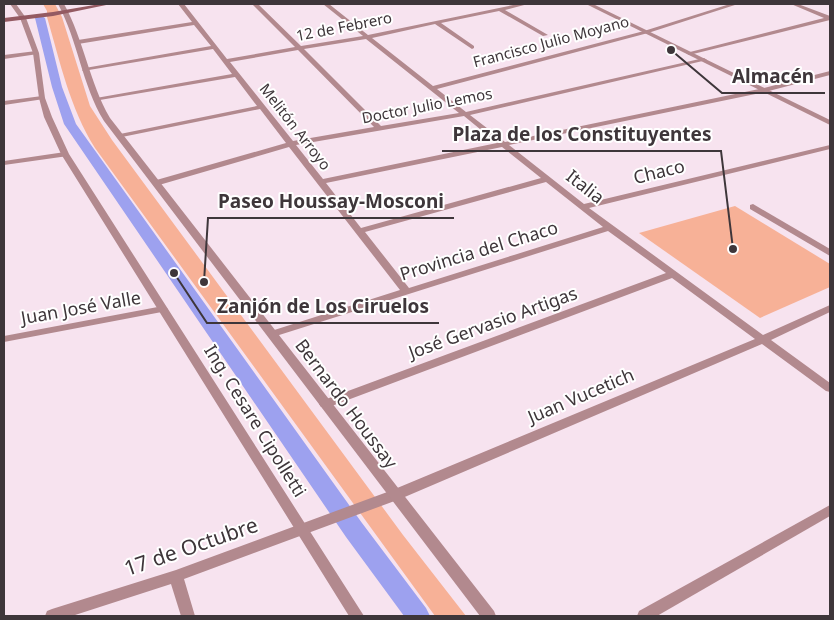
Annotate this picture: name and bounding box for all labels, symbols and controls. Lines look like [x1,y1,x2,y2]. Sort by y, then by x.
street label: 12 de Febrero [294,7,394,45]
street label: Francisco Julio Moyano [471,11,631,71]
callout: Almacén [722,59,825,93]
text: Almacén [732,63,814,89]
street label: Melitón Arroyo [256,79,336,174]
street label: Doctor Julio Lemos [360,83,494,127]
callout: Plaza de los Constituyentes [442,117,721,151]
text: Plaza de los Constituyentes [453,121,712,147]
street label: Chaco [631,153,687,189]
street label: Italia [562,164,610,209]
callout: Paseo Houssay-Mosconi [208,184,454,218]
text: Paseo Houssay-Mosconi [218,188,444,214]
street label: Provincia del Chaco [397,215,561,286]
street label: José Gervasio Artigas [403,280,580,364]
street label: Juan José Valle [17,285,143,330]
callout: Zanjón de Los Ciruelos [207,289,439,323]
text: Zanjón de Los Ciruelos [217,293,429,319]
street label: Bernardo Houssay [290,334,404,474]
street label: Ing. Cesare Cipolletti [199,340,312,501]
street label: Juan Vucetich [522,362,637,429]
street label: 17 de Octubre [120,510,261,582]

